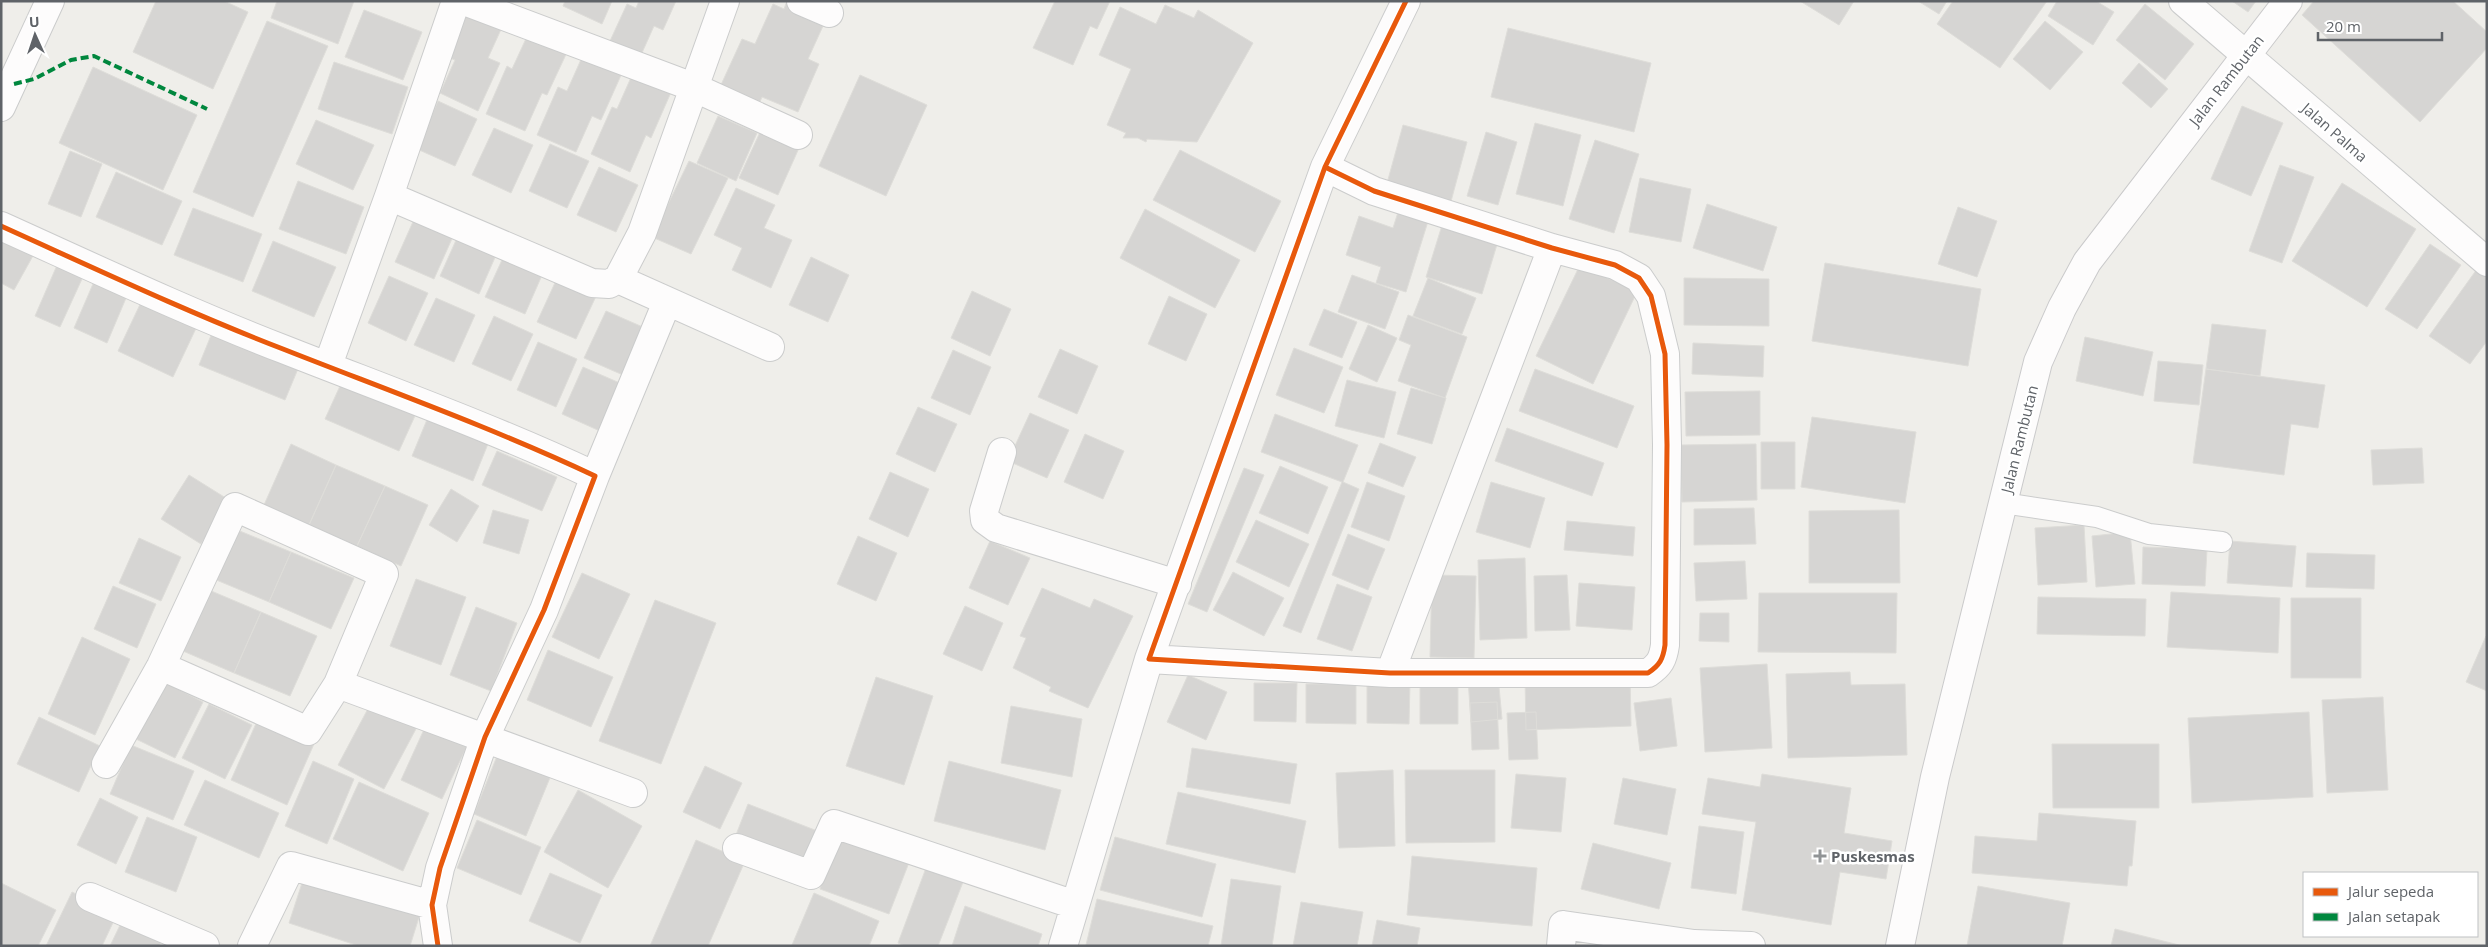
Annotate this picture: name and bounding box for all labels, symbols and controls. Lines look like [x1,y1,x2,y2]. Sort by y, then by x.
north arrow [10,10,60,60]
scale bar [2318,10,2442,42]
text: U [29,12,40,31]
text: 20 m [2326,16,2361,36]
street label: Jalan Rambutan [2183,30,2268,131]
street label: Jalan Palma [2296,97,2372,166]
street label: Jalan Rambutan [1995,383,2042,497]
place label: Puskesmas [1831,846,1915,866]
marker: Puskesmas [1813,849,1827,863]
legend [2303,872,2478,937]
text: Jalur sepeda [2346,881,2434,901]
text: Jalan setapak [2346,906,2440,926]

